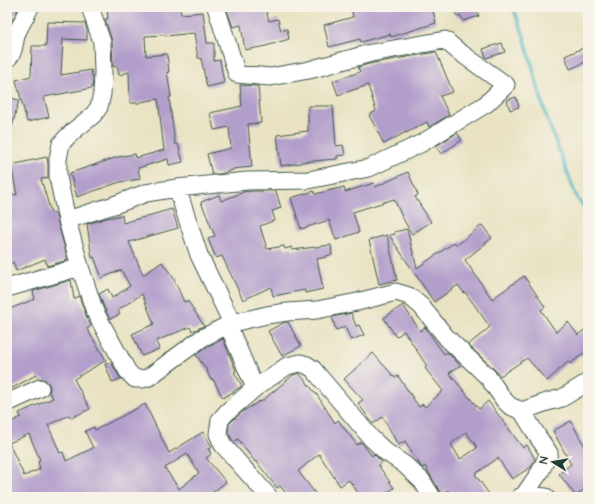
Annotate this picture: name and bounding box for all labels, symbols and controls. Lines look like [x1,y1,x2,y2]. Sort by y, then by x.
north arrow [533,442,573,482]
text: N [536,455,552,465]

